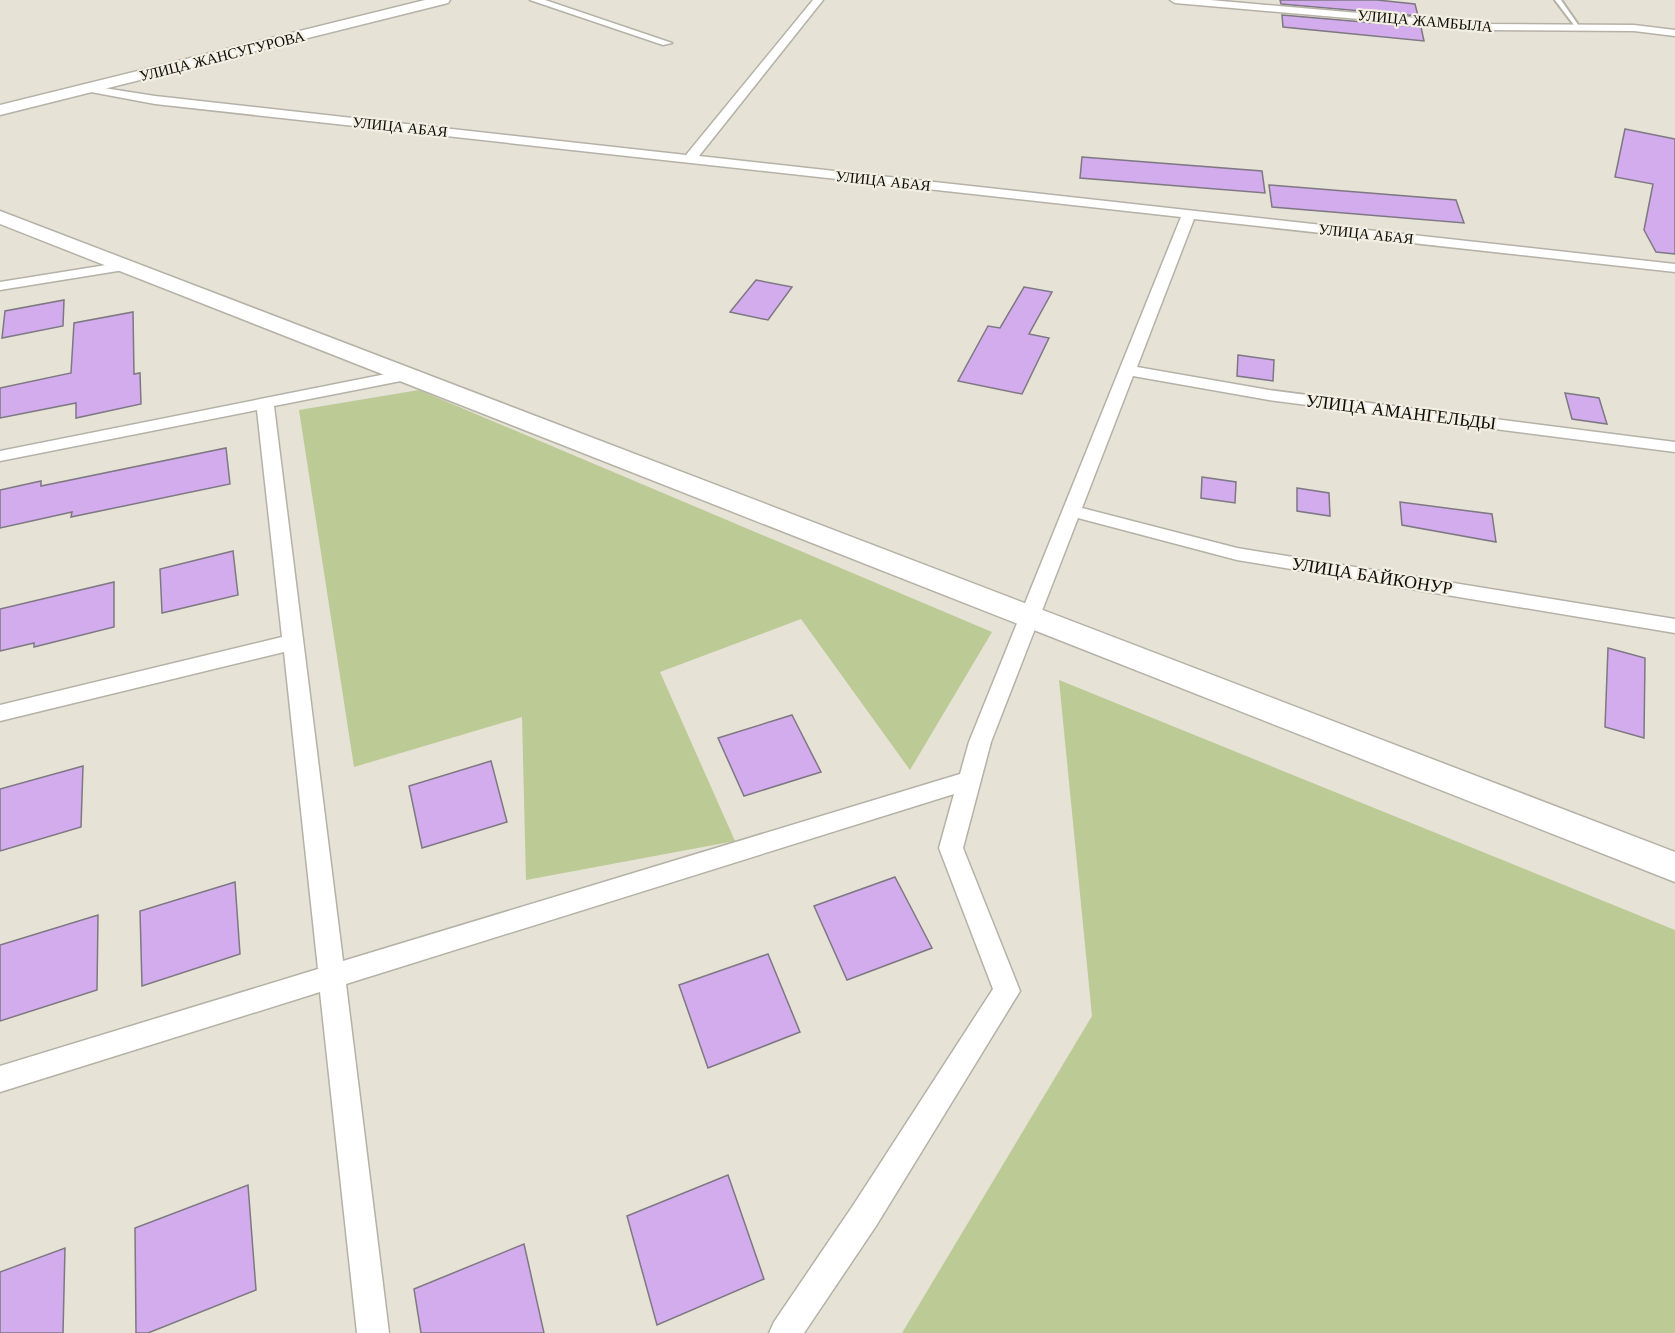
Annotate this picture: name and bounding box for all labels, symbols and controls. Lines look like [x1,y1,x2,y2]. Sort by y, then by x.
street label: УЛИЦА ЖАМБЫЛА [1357,7,1493,35]
street label: УЛИЦА ЖАНСУГУРОВА [138,28,306,84]
street label: УЛИЦА АБАЯ [352,114,448,140]
street label: УЛИЦА АБАЯ [835,168,931,194]
street label: УЛИЦА АБАЯ [1318,221,1414,247]
street label: УЛИЦА АМАНГЕЛЬДЫ [1305,390,1498,434]
street label: УЛИЦА БАЙКОНУР [1290,553,1454,599]

